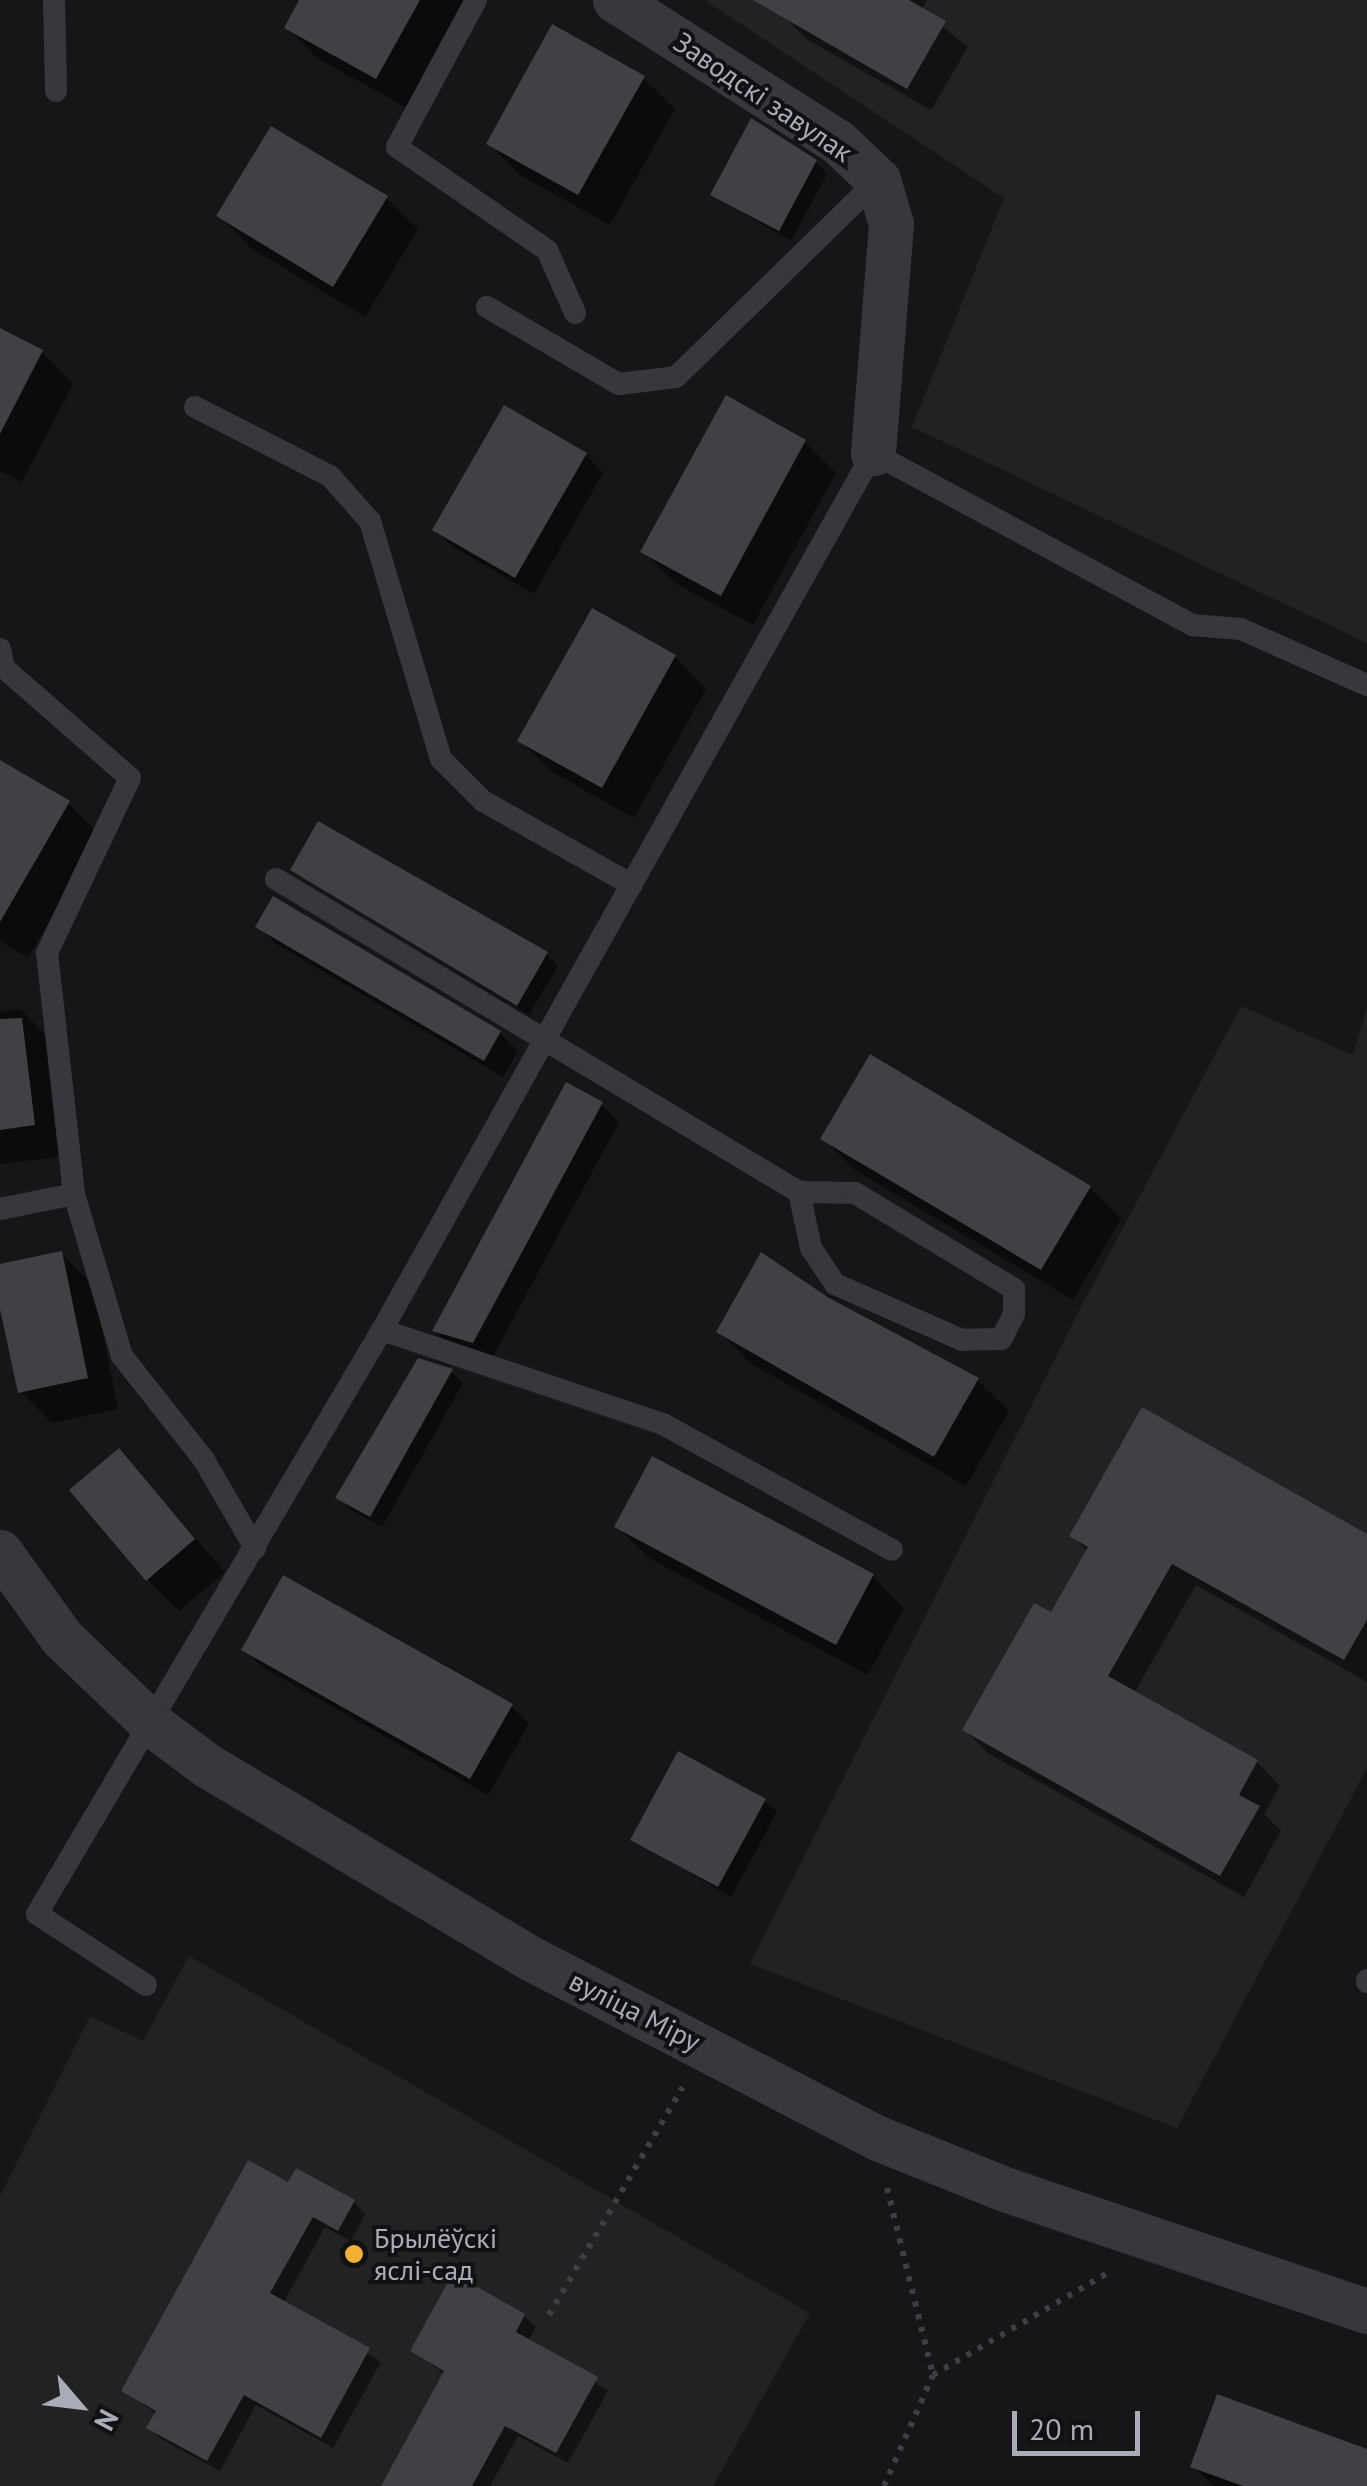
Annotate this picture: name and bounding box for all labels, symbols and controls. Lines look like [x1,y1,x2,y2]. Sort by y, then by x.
street label: Заводскі завулак [667,25,859,169]
street label: вуліца Міру [564,1964,706,2058]
place label: Брылёўскі яслі-сад [374,2221,497,2287]
marker: Брылёўскі яслі-сад [343,2243,365,2265]
north arrow [30,2356,130,2456]
scale bar [1017,2391,1144,2453]
text: N [86,2404,128,2437]
text: 20 m [1029,2409,1094,2448]

